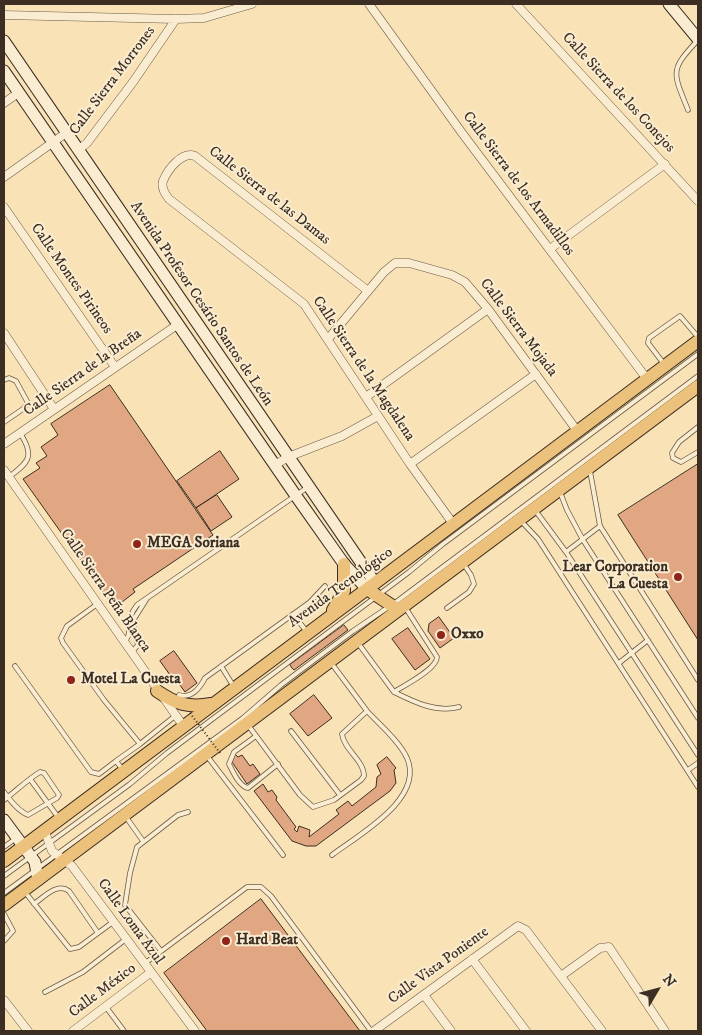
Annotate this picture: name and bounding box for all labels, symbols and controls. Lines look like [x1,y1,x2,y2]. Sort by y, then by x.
street label: Calle Sierra Morrones [66,23,160,139]
street label: Calle Sierra de los Conejos [558,29,678,157]
street label: Calle Sierra de los Armadillos [458,108,578,260]
street label: Calle Sierra de las Damas [204,143,334,249]
street label: Avenida Profesor Cesário Santos de León [126,198,276,410]
street label: Calle Montes Pirineos [26,220,116,338]
street label: Calle Sierra Mojada [475,275,561,381]
street label: Calle Sierra de la Magdalena [308,293,418,445]
street label: Calle Sierra de la Breña [21,326,145,420]
street label: Calle Sierra Peña Blanca [56,526,154,656]
place label: MEGA Soriana [147,535,240,553]
marker: MEGA Soriana [131,538,143,550]
street label: Avenida Tecnológico [285,544,397,632]
place label: Lear Corporation La Cuesta [562,559,668,594]
marker: Lear Corporation La Cuesta [672,571,684,583]
place label: Oxxo [451,626,484,644]
marker: Oxxo [435,629,447,641]
place label: Motel La Cuesta [81,671,181,689]
marker: Motel La Cuesta [65,674,77,686]
street label: Calle Loma Azul [93,876,167,968]
street label: Calle Vista Poniente [385,924,493,1008]
place label: Hard Beat [236,932,298,950]
marker: Hard Beat [220,935,232,947]
street label: Calle México [66,960,140,1022]
north arrow [632,965,682,1015]
text: N [658,971,680,991]

